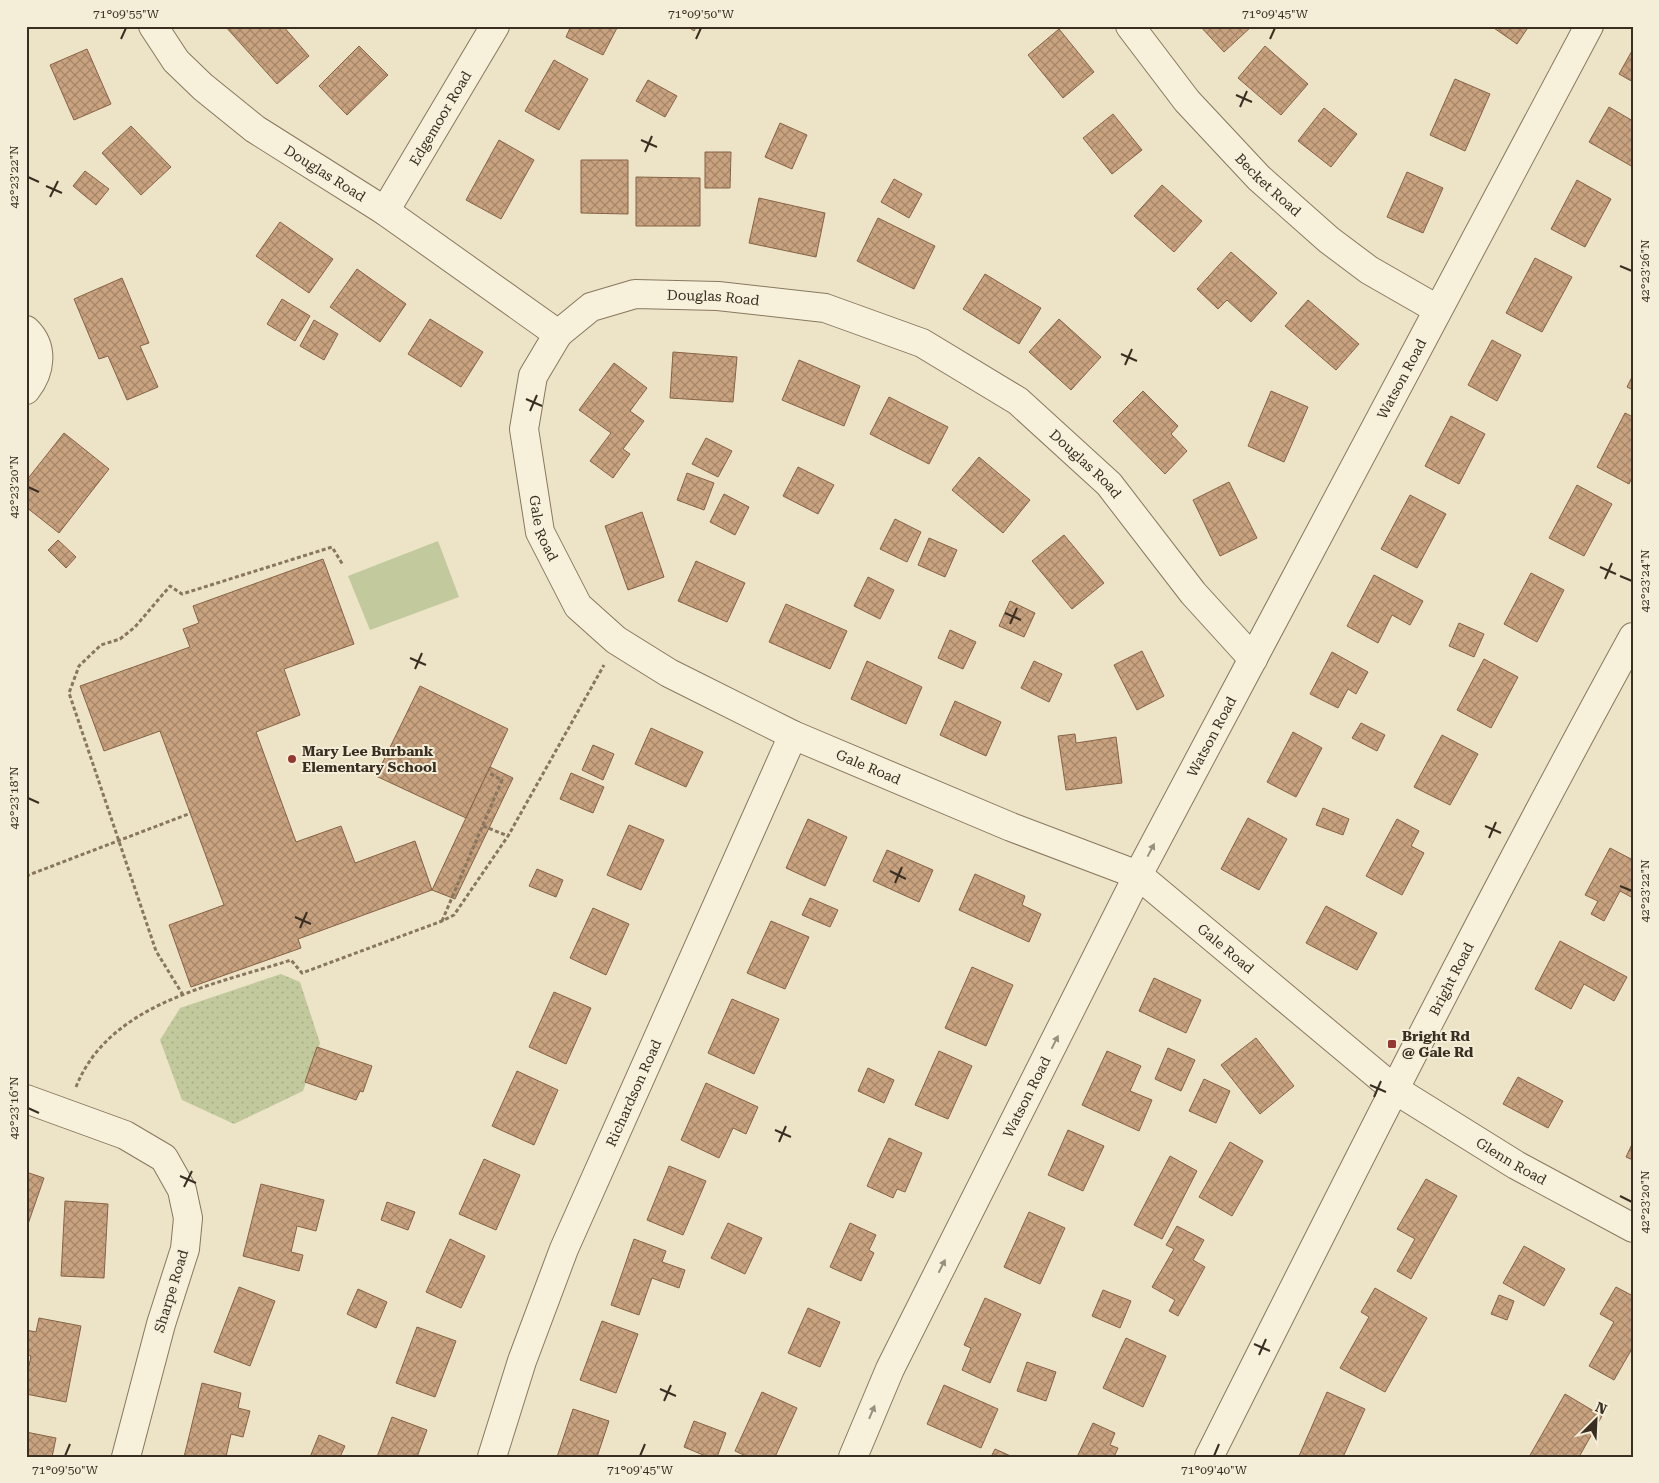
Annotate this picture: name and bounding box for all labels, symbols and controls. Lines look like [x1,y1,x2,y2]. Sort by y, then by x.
text: 71°09'55"W [93,7,160,21]
text: 71°09'50"W [668,7,735,21]
text: 71°09'45"W [1242,7,1309,21]
street label: Edgemoor Road [406,68,474,168]
street label: Douglas Road [282,142,369,205]
text: 42°23'22"N [7,145,21,209]
street label: Becket Road [1232,150,1304,220]
text: 42°23'26"N [1638,239,1652,303]
street label: Douglas Road [667,287,760,309]
street label: Watson Road [1374,336,1429,422]
street label: Douglas Road [1047,426,1125,501]
text: 42°23'20"N [7,455,21,519]
street label: Gale Road [526,494,562,564]
text: 42°23'24"N [1638,549,1652,613]
street label: Watson Road [1184,694,1239,779]
place label: Mary Lee Burbank Elementary School [302,743,437,775]
street label: Gale Road [834,746,903,788]
marker: Mary Lee Burbank Elementary School [286,753,298,765]
text: 42°23'18"N [7,766,21,830]
one-way arrow [1147,843,1155,857]
text: 42°23'22"N [1638,859,1652,923]
street label: Gale Road [1194,920,1257,977]
street label: Bright Road [1426,940,1477,1018]
place label: Bright Rd @ Gale Rd [1402,1028,1474,1060]
one-way arrow [1051,1035,1059,1049]
street label: Richardson Road [603,1037,664,1149]
marker: Bright Rd @ Gale Rd [1386,1038,1398,1050]
street label: Watson Road [1000,1054,1054,1140]
text: 42°23'16"N [7,1076,21,1140]
street label: Glenn Road [1473,1134,1549,1188]
text: 42°23'20"N [1638,1170,1652,1234]
street label: Sharpe Road [151,1248,191,1334]
one-way arrow [938,1258,946,1273]
north arrow [1572,1396,1622,1446]
text: N [1593,1399,1610,1418]
one-way arrow [868,1405,876,1419]
text: 71°09'50"W [32,1463,99,1477]
text: 71°09'45"W [607,1463,674,1477]
text: 71°09'40"W [1181,1463,1248,1477]

